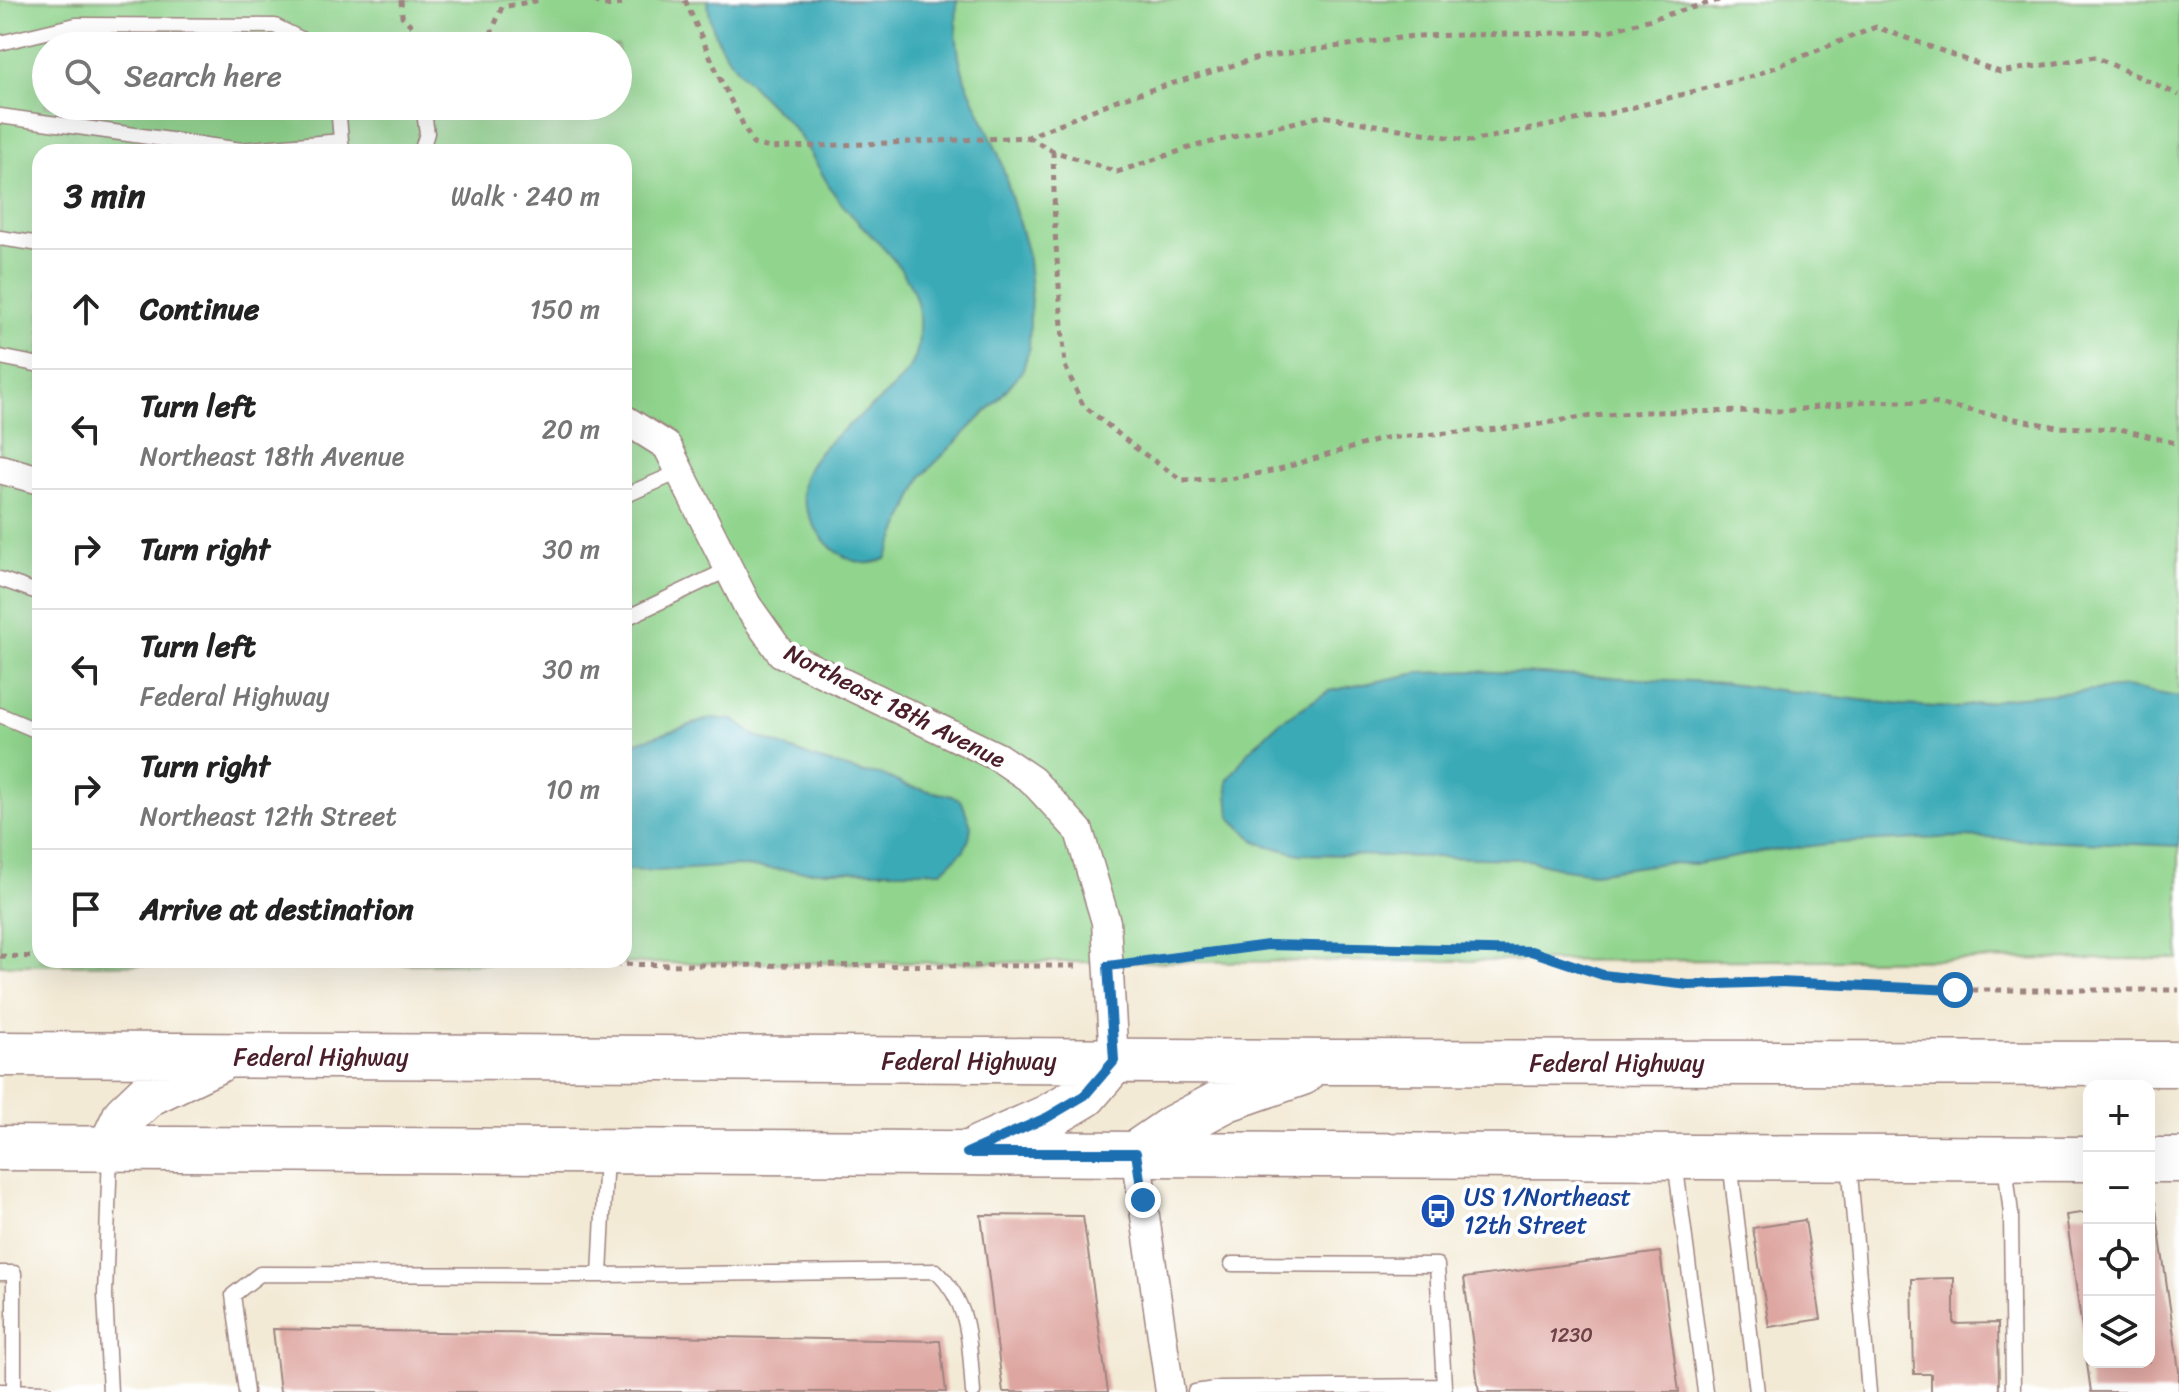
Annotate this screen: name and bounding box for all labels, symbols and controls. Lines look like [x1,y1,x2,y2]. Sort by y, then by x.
search box [32,32,632,120]
text: Search here [124,49,282,103]
icon: search [60,54,104,98]
text: 3 min [64,166,145,226]
text: Walk · 240 m [451,173,600,219]
text: Continue [140,282,259,336]
text: 150 m [530,286,600,332]
icon: ahead [64,287,108,331]
text: Turn left [140,379,256,433]
text: 20 m [542,406,600,452]
icon: left [64,407,108,451]
text: Northeast 18th Avenue [140,433,404,479]
text: Turn right [140,522,270,576]
text: 30 m [543,526,600,572]
icon: right [64,527,108,571]
text: Turn left [140,619,256,673]
street label: Northeast 18th Avenue [777,632,1014,780]
text: 30 m [543,646,600,692]
icon: left [64,647,108,691]
text: Federal Highway [140,673,329,719]
text: Turn right [140,739,270,793]
text: 10 m [546,766,600,812]
icon: right [64,767,108,811]
text: Northeast 12th Street [140,793,397,839]
text: Arrive at destination [140,882,414,936]
icon: arrive [64,887,108,931]
route start [1937,972,1973,1008]
street label: Federal Highway [234,1036,409,1078]
street label: Federal Highway [882,1040,1057,1082]
street label: Federal Highway [1530,1042,1705,1084]
map controls [2083,1080,2155,1368]
button: + [2083,1080,2155,1152]
button: − [2083,1152,2155,1224]
place label: US 1/Northeast 12th Street [1464,1176,1631,1246]
route end [1125,1182,1161,1218]
bus stop icon: US 1/Northeast 12th Street [1419,1192,1457,1230]
button: locate [2083,1224,2155,1296]
button: layers [2083,1296,2155,1368]
house number: 1230 [1549,1318,1593,1353]

